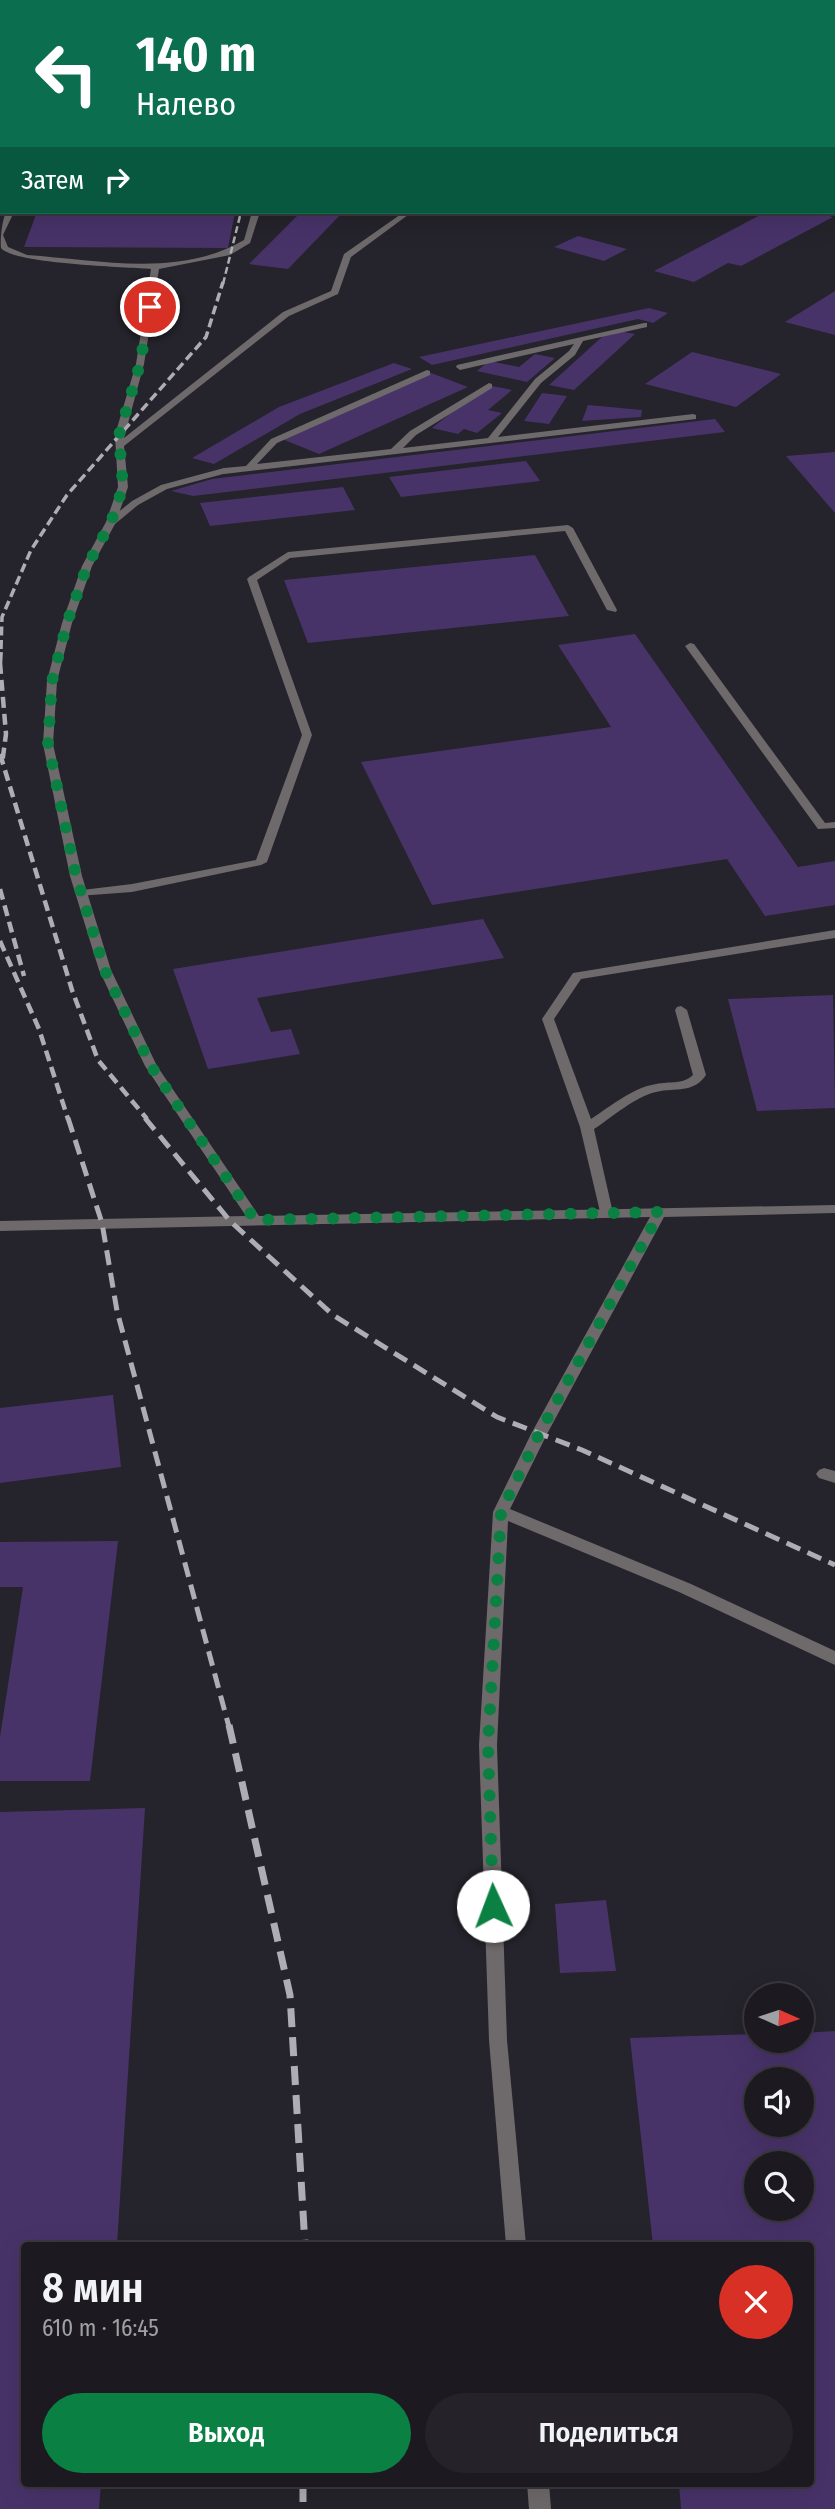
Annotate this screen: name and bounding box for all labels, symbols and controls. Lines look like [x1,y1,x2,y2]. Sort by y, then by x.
text: 140 m [136,25,256,84]
icon: left [21,28,112,119]
text: Налево [136,85,236,123]
icon: right [98,161,136,199]
text: Затем [21,165,84,196]
pin [120,277,180,337]
icon: arrive [131,288,169,326]
position arrow [456,1869,530,1943]
north arrow [744,1983,814,2053]
map controls [744,1983,814,2221]
button: sound [744,2067,814,2137]
button: search [744,2151,814,2221]
text: 8 мин [42,2263,144,2313]
button: close [719,2265,793,2339]
text: 610 m · 16:45 [42,2314,159,2342]
button: Выход [42,2393,411,2473]
button: Поделиться [425,2393,793,2473]

